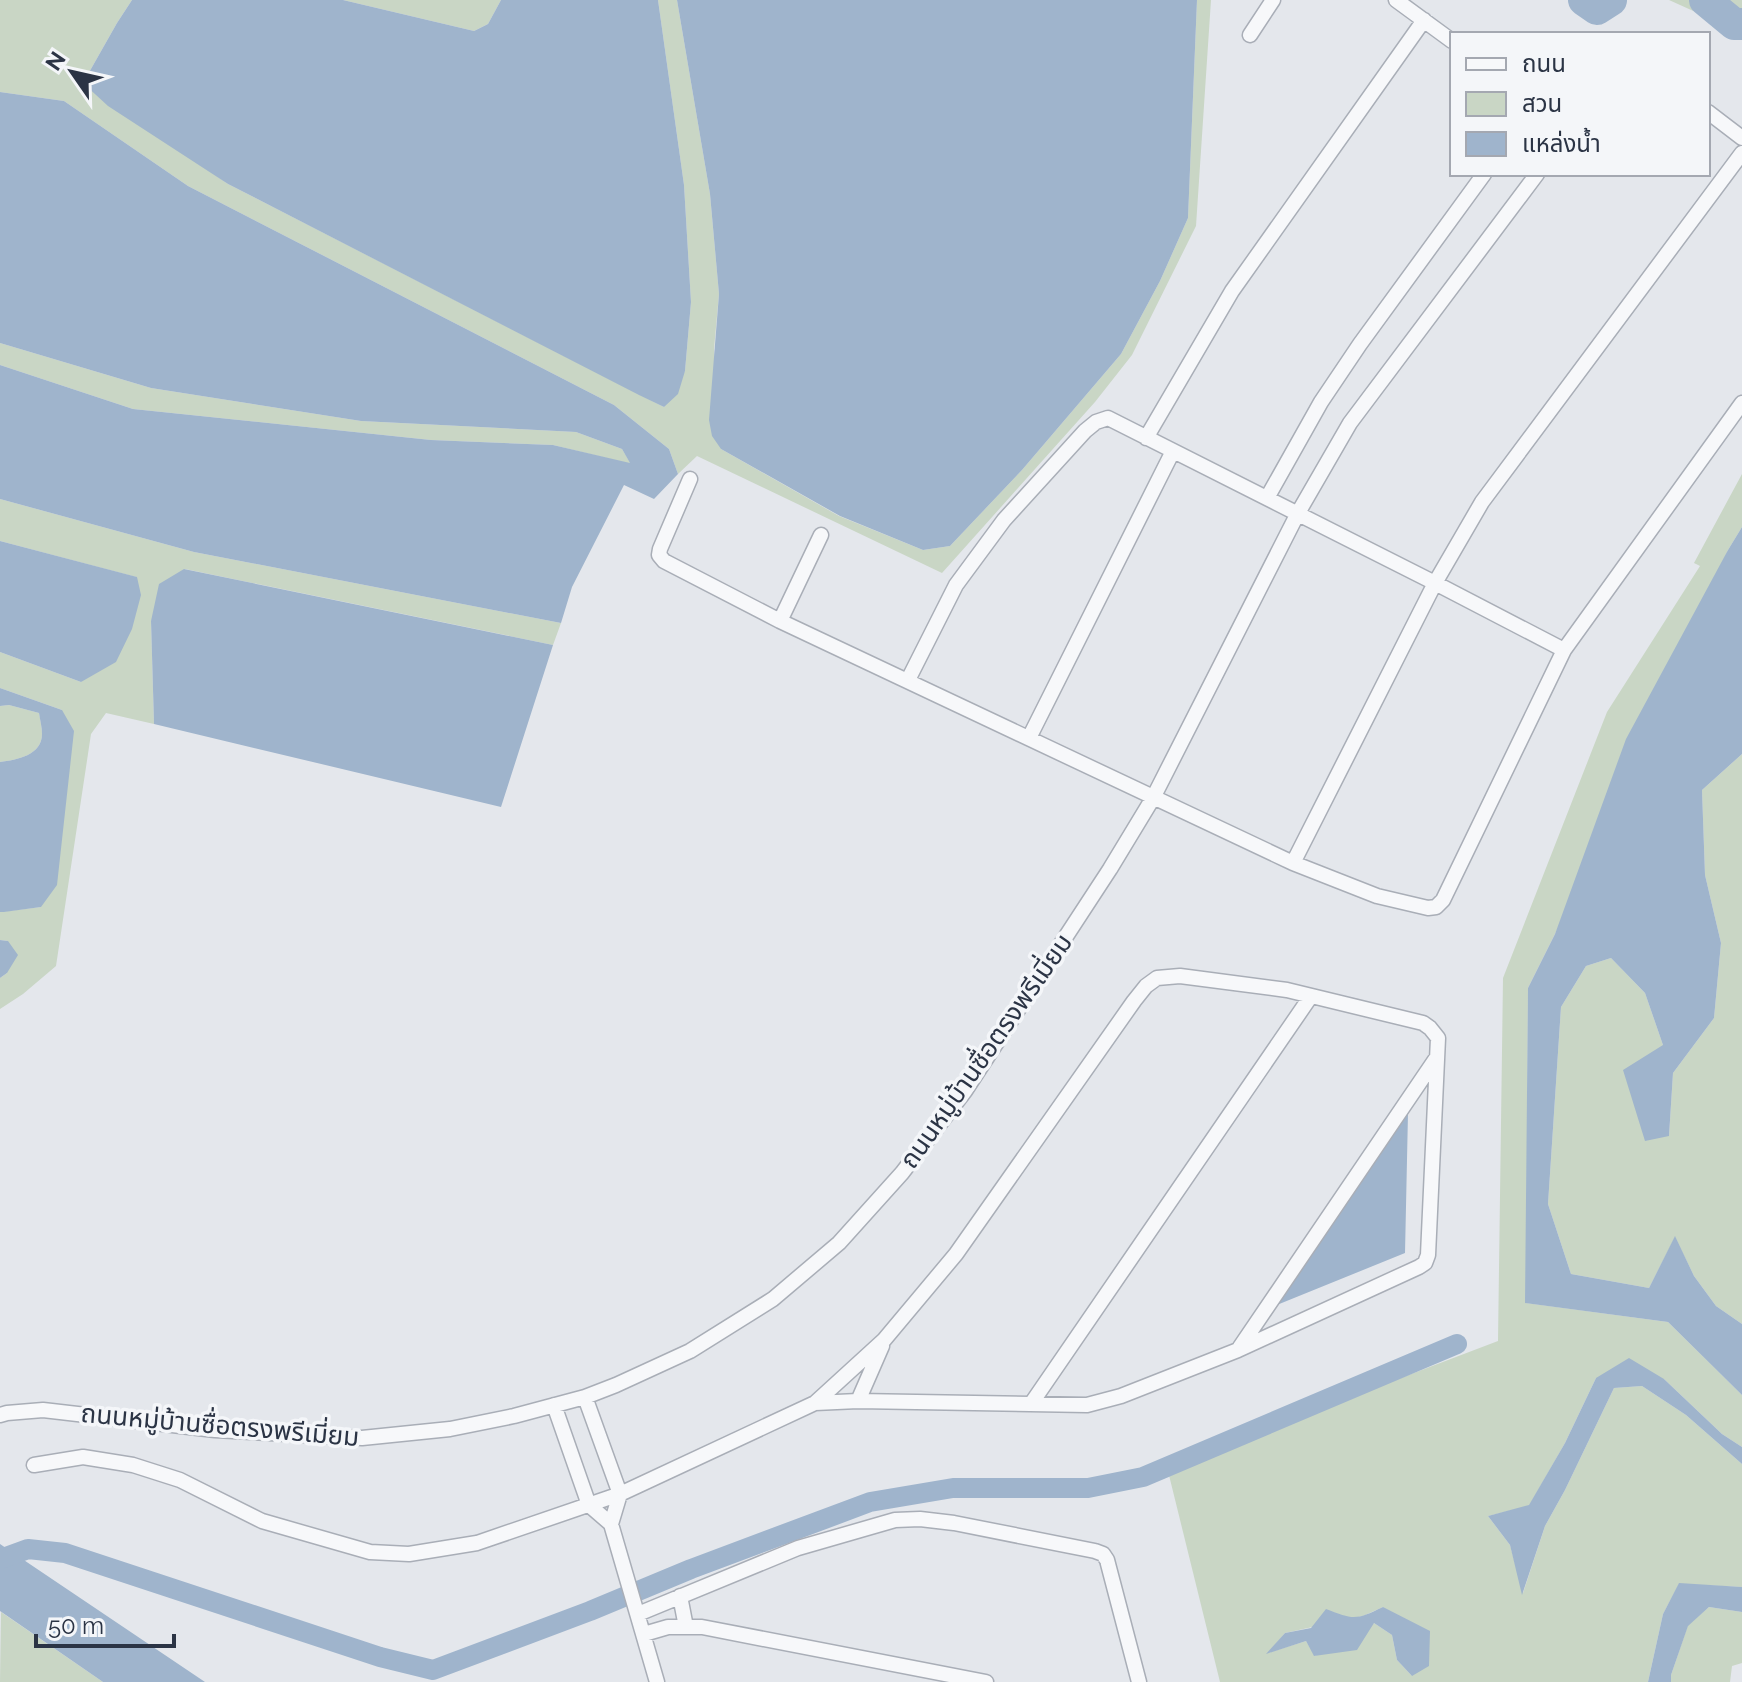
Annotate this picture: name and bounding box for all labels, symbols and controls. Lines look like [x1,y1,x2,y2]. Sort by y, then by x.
north arrow [32,32,112,112]
legend [1450,32,1710,176]
text: N [40,47,71,75]
text: ถนน [1522,49,1566,78]
text: สวน [1522,89,1562,118]
text: แหล่งน้ำ [1522,127,1601,158]
street label: ถนนหมู่บ้านซื่อตรงพรีเมี่ยม [891,926,1079,1175]
street label: ถนนหมู่บ้านซื่อตรงพรีเมี่ยม [79,1395,361,1453]
scale bar [36,1598,174,1648]
text: 50 m [48,1611,104,1640]

